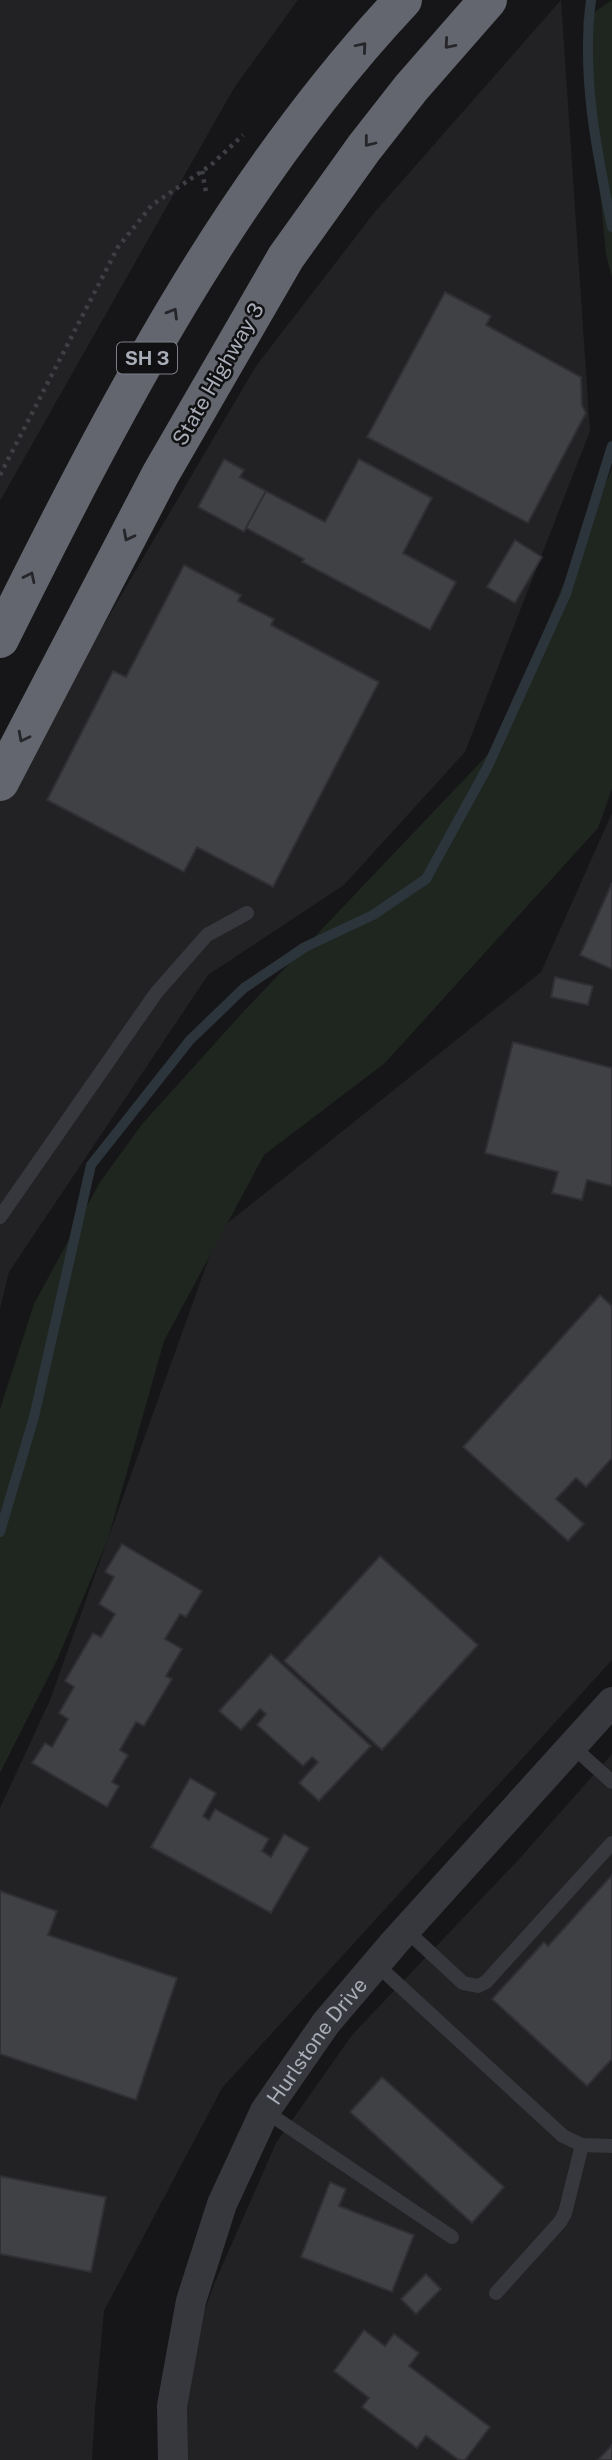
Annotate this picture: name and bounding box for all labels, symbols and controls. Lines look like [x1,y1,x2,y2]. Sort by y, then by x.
one-way arrow [445,36,458,49]
one-way arrow [354,43,366,56]
one-way arrow [364,134,377,147]
street label: State Highway 3 [167,298,269,450]
one-way arrow [165,307,178,320]
road number: SH 3 [117,342,177,374]
one-way arrow [123,529,137,541]
one-way arrow [22,572,36,585]
one-way arrow [18,730,31,743]
street label: Hurlstone Drive [261,1972,372,2109]

